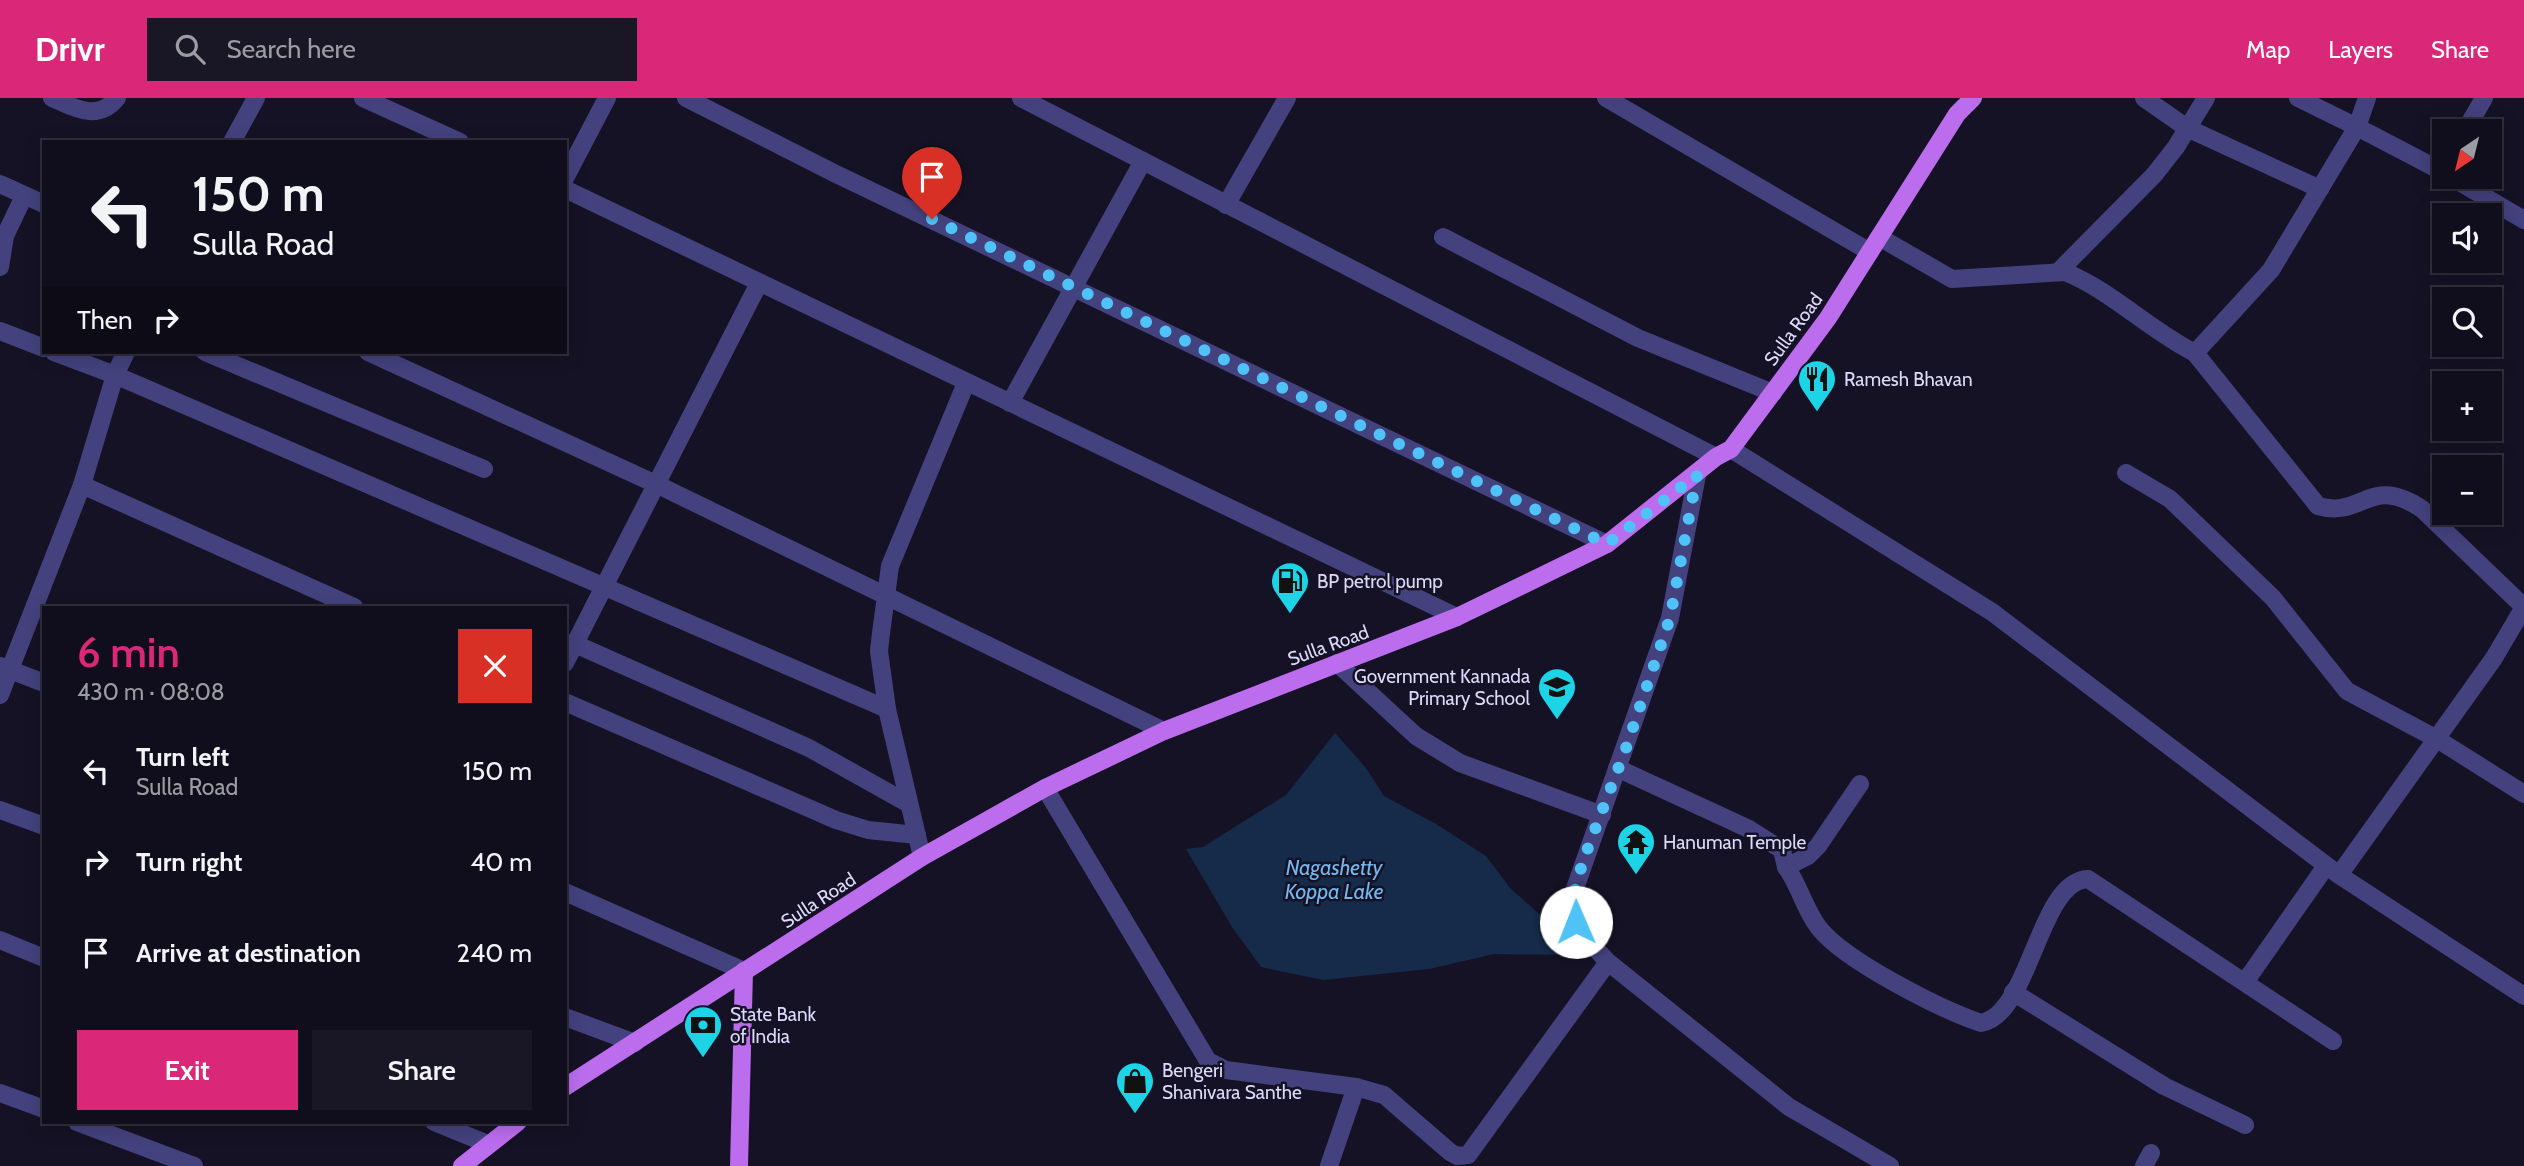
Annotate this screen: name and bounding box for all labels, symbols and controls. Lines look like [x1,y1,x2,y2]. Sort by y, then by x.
search box [147,18,637,81]
text: Drivr [35,29,105,69]
icon: search [171,30,209,68]
text: Search here [227,33,356,65]
text: Map [2246,35,2290,64]
text: Layers [2328,35,2393,64]
text: Share [2431,35,2489,64]
north arrow [2432,119,2502,189]
map controls [2432,119,2502,525]
pin [902,147,962,219]
icon: arrive [913,158,951,196]
text: 150 m [192,164,325,223]
icon: left [77,168,168,259]
button: sound [2432,203,2502,273]
text: Sulla Road [192,224,334,263]
button: search [2432,287,2502,357]
street label: Sulla Road [1759,288,1828,370]
icon: right [147,301,185,339]
text: Then [77,304,133,336]
restaurant icon: Ramesh Bhavan [1796,358,1838,413]
place label: Ramesh Bhavan [1844,368,1973,391]
button: + [2432,371,2502,441]
button: − [2432,455,2502,525]
fuel station icon: BP petrol pump [1269,560,1311,615]
place label: BP petrol pump [1317,570,1443,593]
street label: Sulla Road [1285,620,1372,671]
text: 6 min [77,626,180,678]
button: close [458,629,532,703]
place label: Government Kannada Primary School [1354,665,1531,710]
school or university icon: Government Kannada Primary School [1536,666,1578,721]
text: 430 m · 08:08 [77,678,225,706]
text: Turn left [136,741,229,773]
icon: left [77,752,115,790]
text: 150 m [463,755,532,787]
text: Sulla Road [136,773,238,801]
temple icon: Hanuman Temple [1615,821,1657,876]
place label: Hanuman Temple [1663,831,1807,854]
icon: right [77,843,115,881]
text: Turn right [136,846,242,878]
text: 40 m [470,846,532,878]
water label: Nagashetty Koppa Lake [1285,855,1384,904]
street label: Sulla Road [777,868,860,933]
position arrow [1539,885,1613,959]
icon: arrive [77,934,115,972]
text: Arrive at destination [136,937,361,969]
text: 240 m [457,937,532,969]
place label: State Bank of India [730,1003,817,1048]
bank icon: State Bank of India [682,1004,724,1059]
button: Exit [77,1030,298,1110]
button: Share [312,1030,532,1110]
place label: Bengeri Shanivara Santhe [1162,1059,1302,1104]
shop icon: Bengeri Shanivara Santhe [1114,1060,1156,1115]

